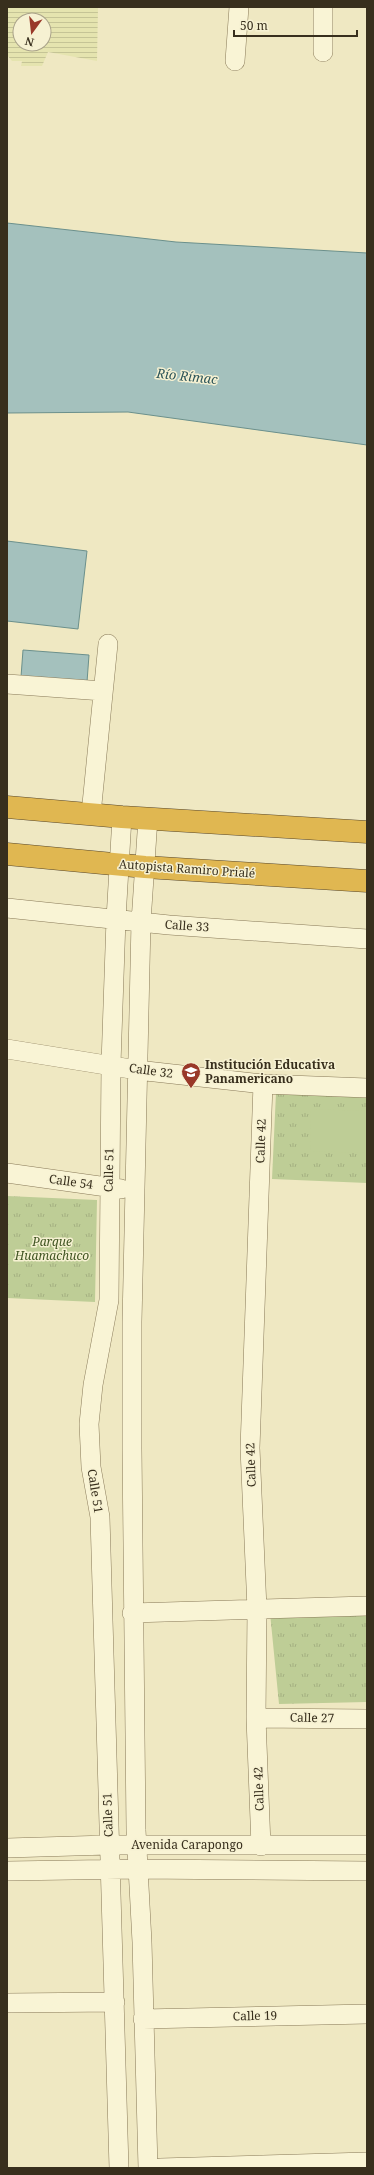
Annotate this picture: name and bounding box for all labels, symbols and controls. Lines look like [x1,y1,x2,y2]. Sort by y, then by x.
north arrow [12,12,52,52]
scale bar [234,12,357,38]
text: 50 m [240,17,268,34]
text: N [23,34,35,51]
water label: Río Rímac [154,364,219,388]
street label: Autopista Ramiro Prialé [118,855,256,882]
street label: Calle 33 [164,915,210,936]
place label: Institución Educativa Panamericano [205,1056,335,1087]
street label: Calle 32 [128,1059,174,1082]
school or university icon: Institución Educativa Panamericano [180,1061,202,1089]
street label: Calle 42 [251,1118,270,1164]
street label: Calle 51 [100,1148,117,1192]
street label: Calle 54 [48,1170,95,1193]
park label: Parque Huamachuco [14,1233,89,1264]
street label: Calle 42 [241,1442,260,1488]
street label: Calle 51 [84,1468,107,1514]
street label: Calle 27 [290,1709,335,1726]
street label: Calle 42 [249,1766,268,1812]
street label: Calle 51 [98,1792,117,1838]
street label: Avenida Carapongo [131,1836,243,1853]
street label: Calle 19 [233,2007,277,2024]

